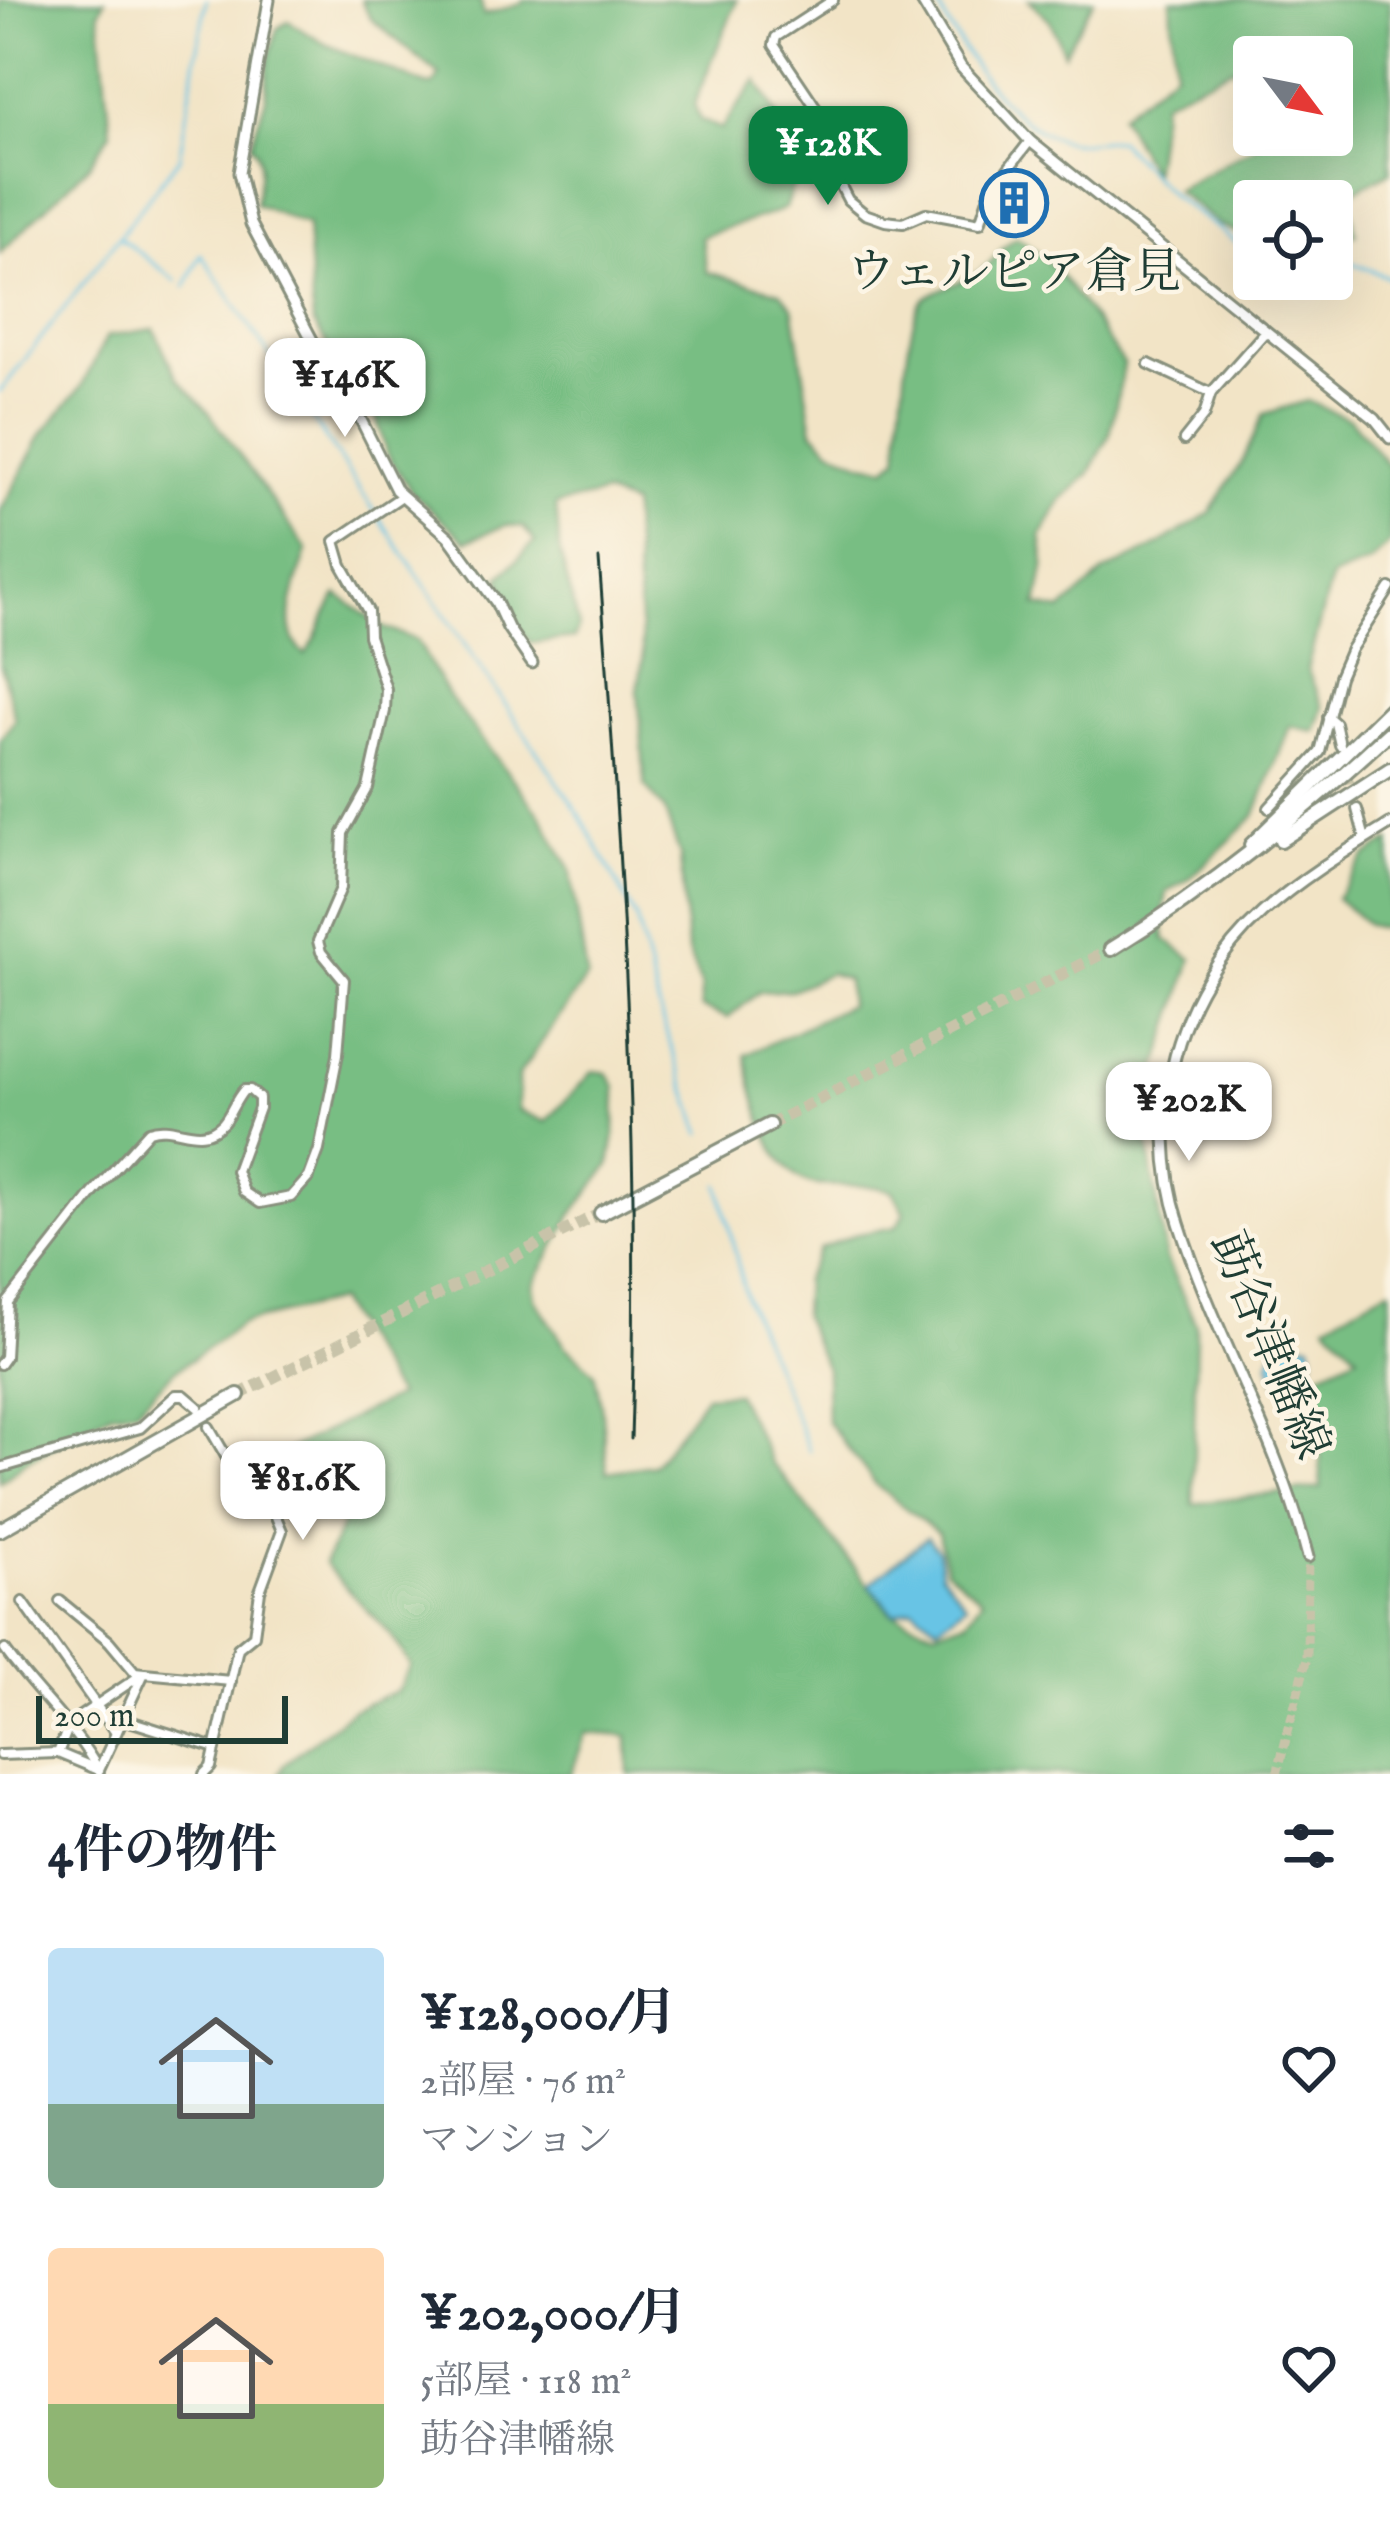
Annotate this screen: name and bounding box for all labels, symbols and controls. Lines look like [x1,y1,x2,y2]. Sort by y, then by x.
north arrow [1233,36,1353,156]
map controls [1233,36,1353,300]
pin: ¥128K [744,106,912,208]
text: ¥128K [776,120,880,169]
building icon: ウェルピア倉見 [979,168,1049,238]
button: locate [1233,180,1353,300]
place label: ウェルピア倉見 [847,244,1181,304]
pin: ¥146K [261,338,429,440]
text: ¥146K [292,352,398,401]
pin: ¥202K [1105,1062,1273,1164]
text: ¥202K [1133,1076,1245,1125]
street label: 莇谷津幡線 [1195,1223,1341,1469]
pin: ¥81.6K [205,1441,401,1543]
text: ¥81.6K [247,1455,359,1504]
scale bar [36,1690,288,1743]
text: 200 m [54,1696,135,1738]
icon: filters [1276,1813,1342,1879]
text: 4件の物件 [48,1820,277,1885]
text: ¥128,000/月 [420,1983,677,2048]
icon: home [144,1996,288,2140]
icon: heart [1276,2035,1342,2101]
text: 2部屋 · 76 m² [420,2058,626,2107]
text: マンション [420,2117,613,2166]
text: ¥202,000/月 [420,2283,687,2348]
icon: home [144,2296,288,2440]
icon: heart [1276,2335,1342,2401]
text: 5部屋 · 118 m² [420,2358,632,2407]
text: 莇谷津幡線 [420,2417,615,2466]

